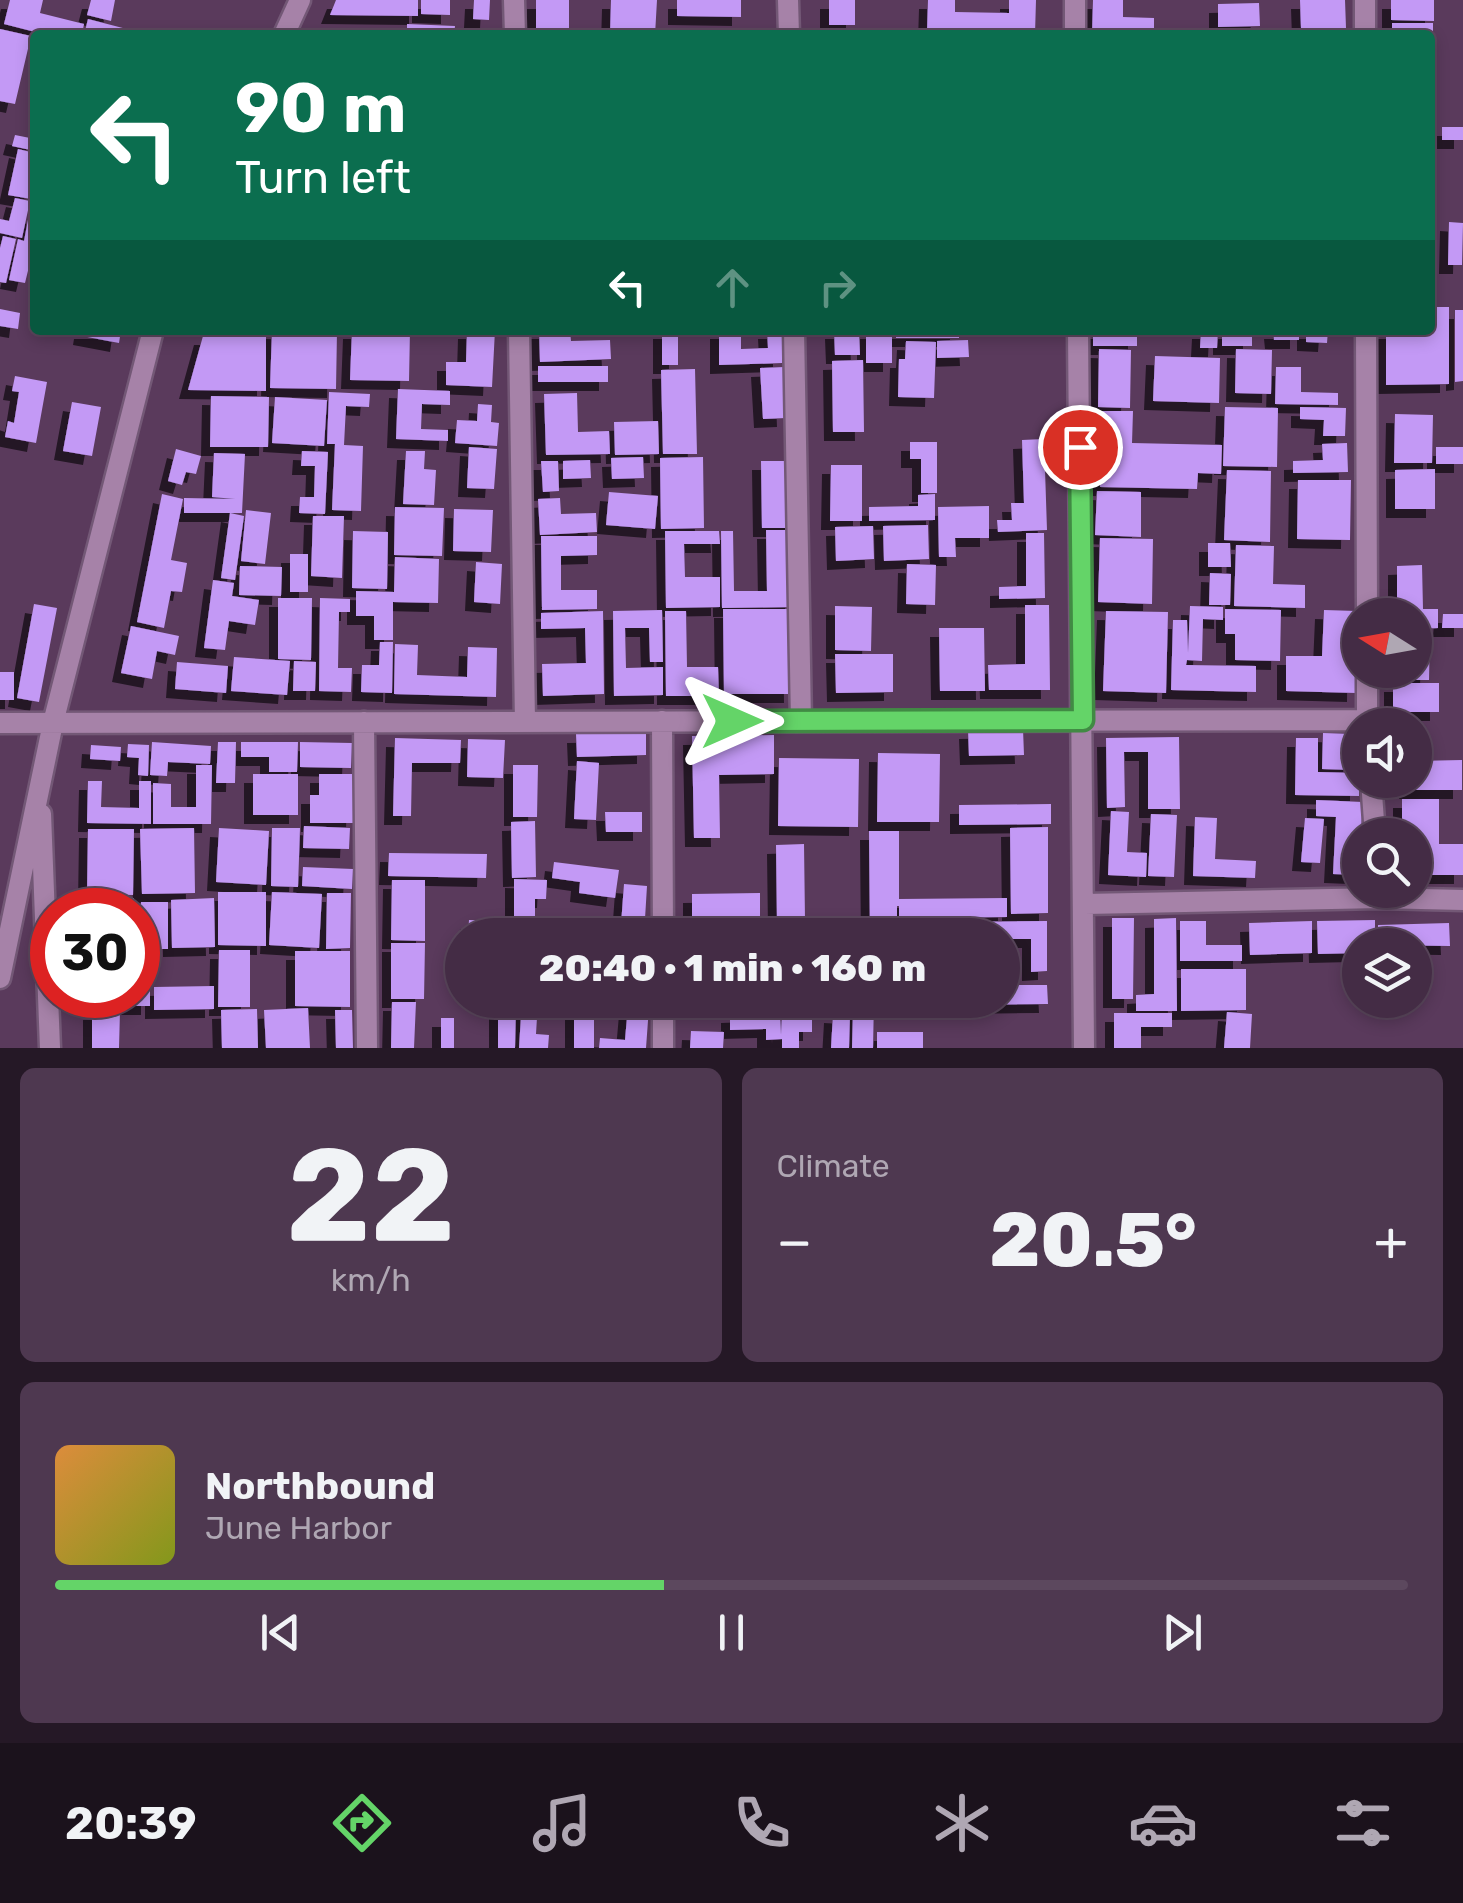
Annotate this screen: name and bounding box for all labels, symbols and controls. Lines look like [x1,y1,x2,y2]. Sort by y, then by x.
text: 90 m [235,67,407,150]
icon: left [70,70,200,200]
text: Turn left [235,151,411,204]
icon: left [600,260,655,315]
icon: ahead [705,260,760,315]
icon: right [810,260,865,315]
pin [1038,405,1123,490]
icon: arrive [1053,420,1108,475]
north arrow [1342,598,1432,688]
map controls [1342,598,1432,1018]
position arrow [680,669,784,773]
button: sound [1342,708,1432,798]
button: search [1342,818,1432,908]
speed limit sign: 30 [30,888,160,1018]
button: layers [1342,928,1432,1018]
text: 20:40 · 1 min · 160 m [539,945,926,991]
text: 22 [286,1118,455,1273]
text: Climate [777,1147,890,1185]
text: 20.5° [990,1196,1196,1285]
text: − [777,1209,812,1274]
text: + [1374,1209,1408,1274]
text: km/h [331,1261,411,1299]
text: Northbound [205,1463,435,1509]
text: June Harbor [205,1509,392,1547]
icon: previous [253,1605,308,1660]
icon: pause [704,1605,759,1660]
icon: next [1155,1605,1210,1660]
icon: directions [327,1788,397,1858]
icon: music [527,1788,597,1858]
icon: phone [727,1788,797,1858]
icon: climate [927,1788,997,1858]
icon: car [1128,1788,1198,1858]
icon: filters [1328,1788,1398,1858]
text: 20:39 [65,1797,197,1850]

